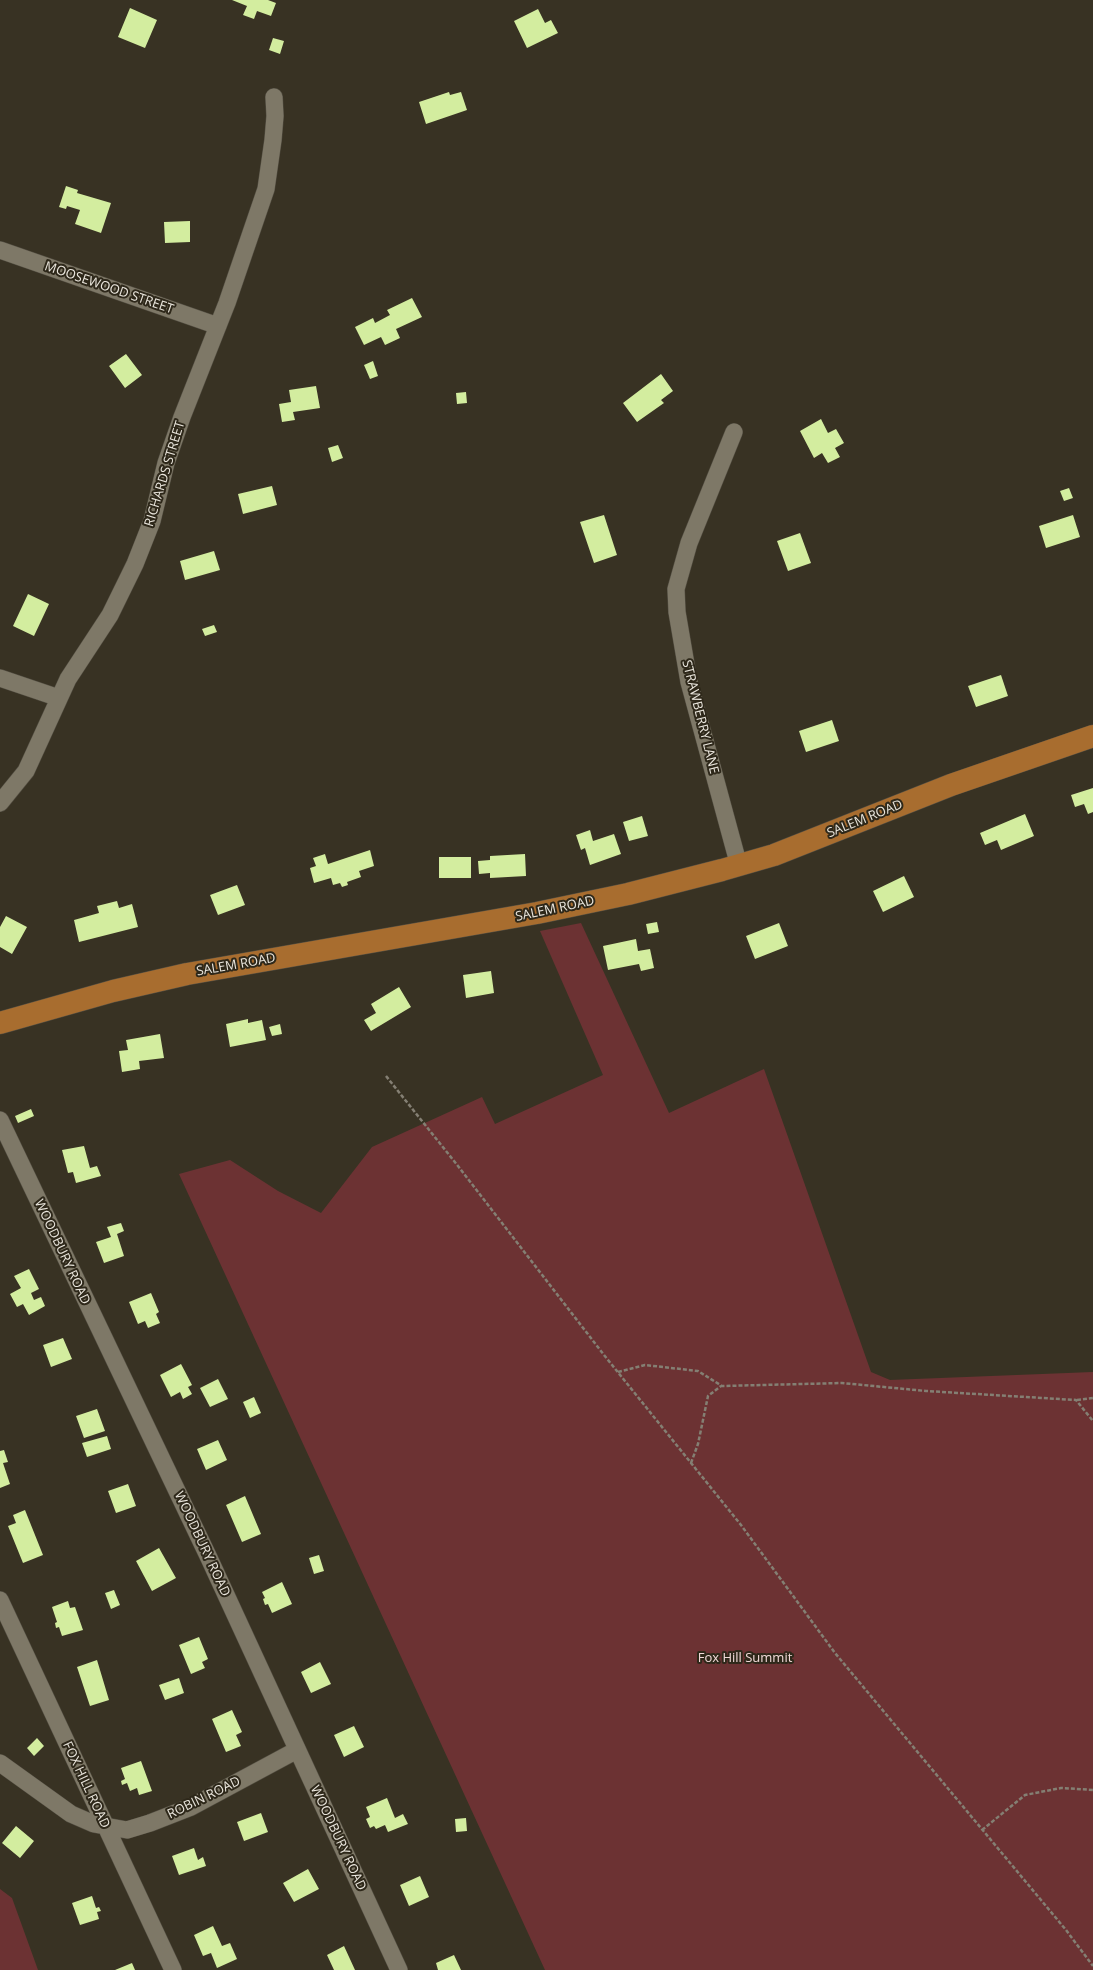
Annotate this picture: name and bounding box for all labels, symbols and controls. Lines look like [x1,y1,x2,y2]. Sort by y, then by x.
street label: MOOSEWOOD STREET [43,259,175,317]
street label: RICHARDS STREET [142,419,188,529]
street label: STRAWBERRY LANE [678,658,722,776]
street label: SALEM ROAD [825,797,905,841]
street label: SALEM ROAD [514,893,596,925]
street label: SALEM ROAD [195,950,277,980]
street label: WOODBURY ROAD [31,1197,93,1307]
street label: WOODBURY ROAD [171,1489,233,1599]
park label: Fox Hill Summit [698,1650,792,1666]
street label: FOX HILL ROAD [59,1739,113,1831]
street label: ROBIN ROAD [165,1774,243,1822]
street label: WOODBURY ROAD [307,1783,369,1893]

